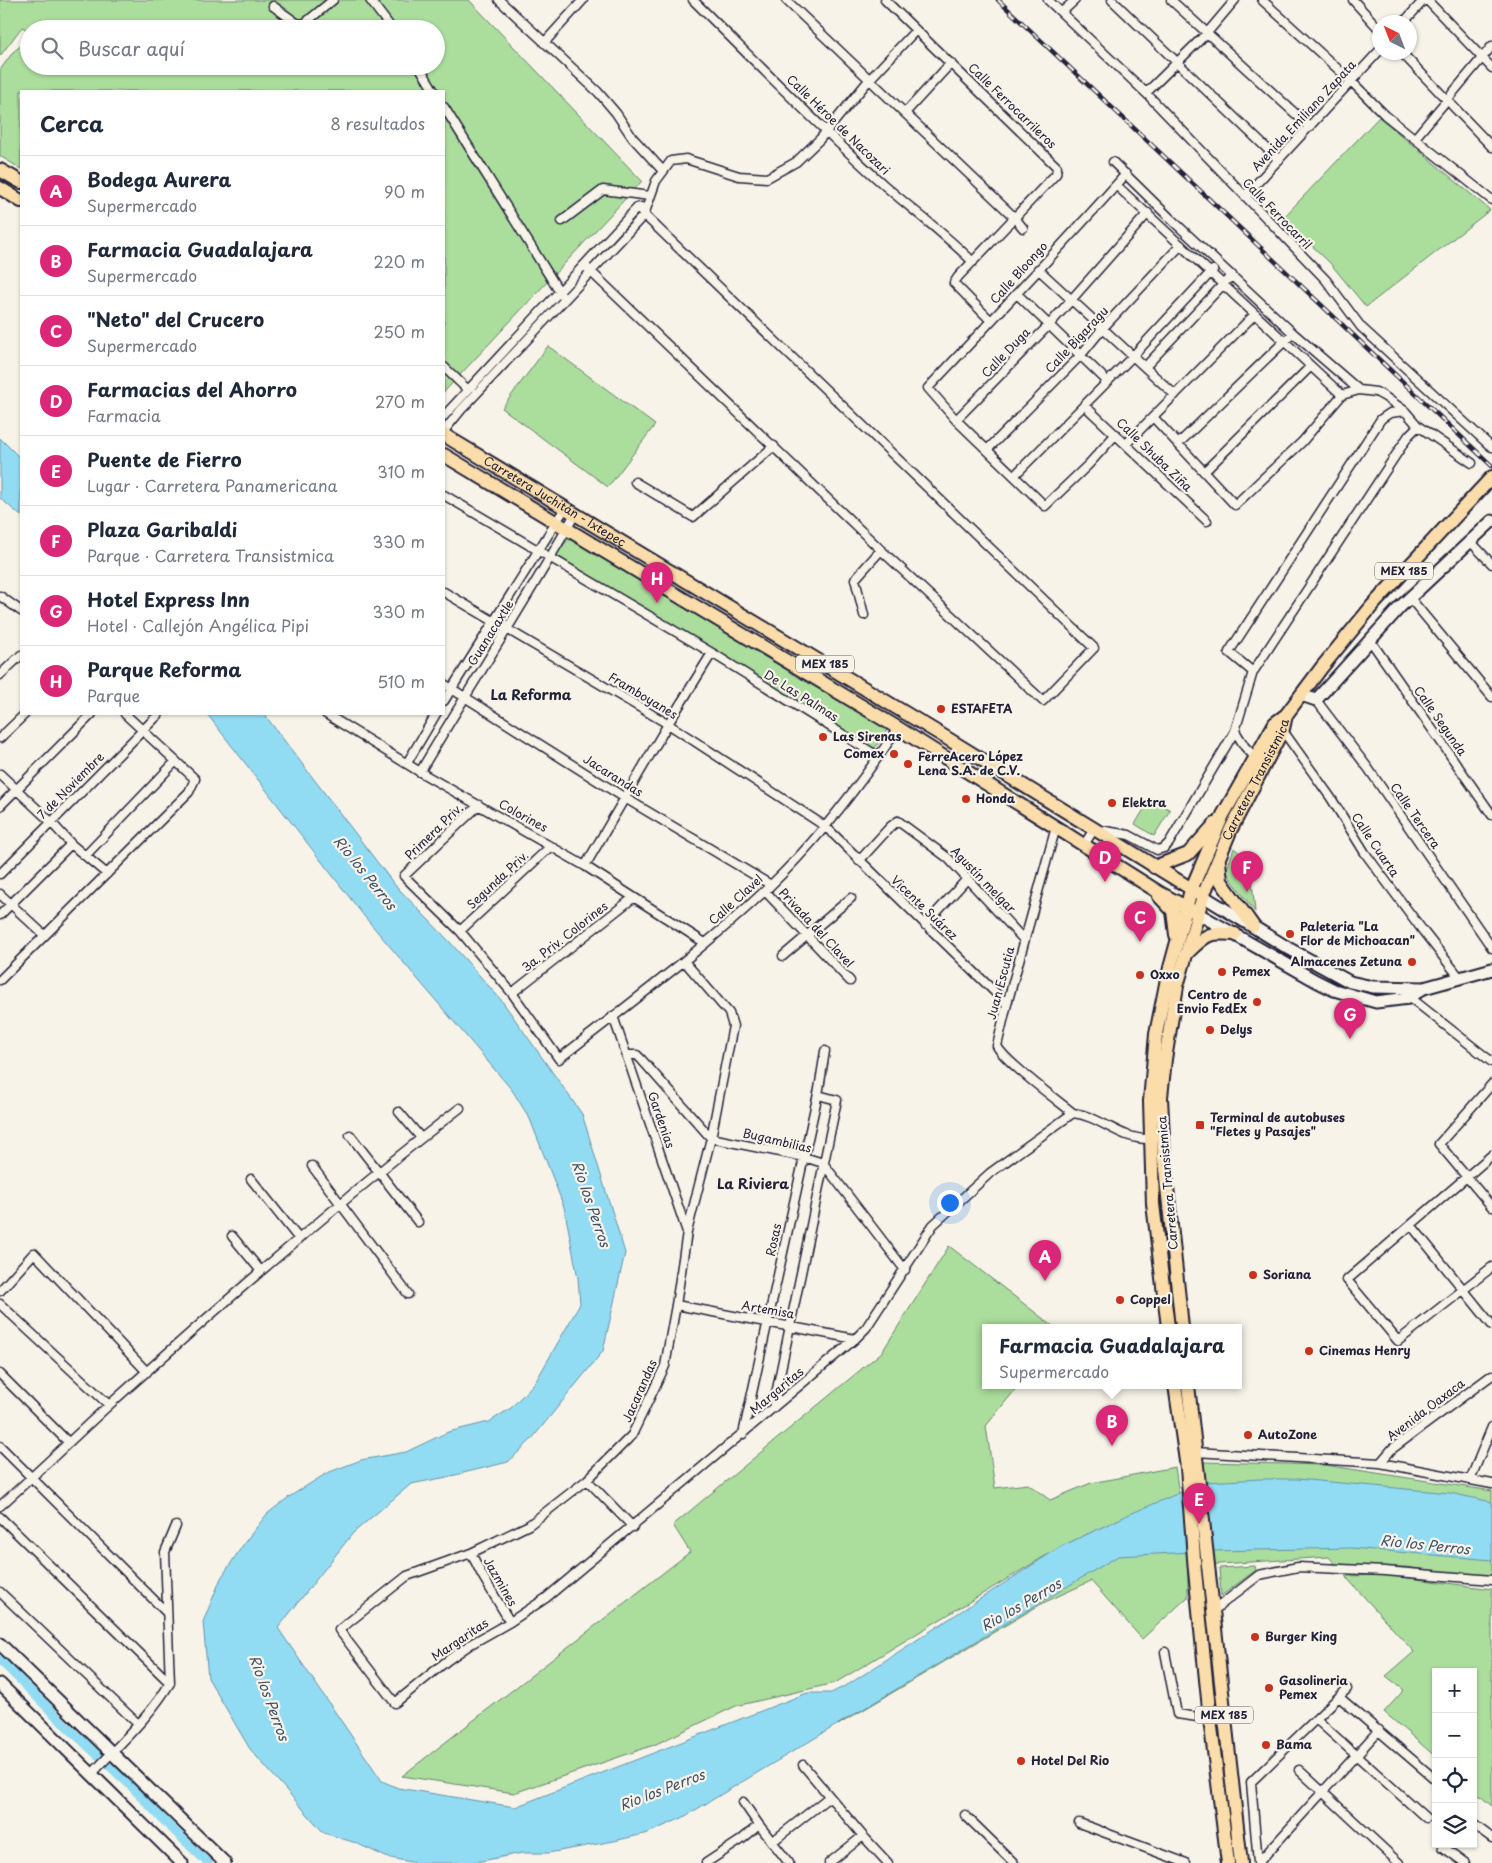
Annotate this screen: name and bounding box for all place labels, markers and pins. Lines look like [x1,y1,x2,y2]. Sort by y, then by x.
pin: H [641,562,673,603]
place label: ESTAFETA [951,699,1013,717]
marker: ESTAFETA [935,703,947,715]
place label: Las Sirenas [833,727,902,745]
marker: Las Sirenas [817,731,829,743]
place label: Comex [843,744,884,762]
place label: FerreAcero López Lena S.A. de C.V. [918,747,1023,779]
marker: Comex [888,748,900,760]
marker: FerreAcero López Lena S.A. de C.V. [902,758,914,770]
place label: Honda [976,789,1016,807]
marker: Honda [960,793,972,805]
place label: Elektra [1122,793,1167,811]
marker: Elektra [1106,797,1118,809]
pin: D [1089,841,1121,882]
pin: F [1231,851,1263,892]
pin: C [1124,901,1156,942]
place label: Paleteria "La Flor de Michoacan" [1300,917,1415,949]
marker: Paleteria "La Flor de Michoacan" [1284,928,1296,940]
place label: Almacenes Zetuna [1291,952,1402,970]
marker: Almacenes Zetuna [1406,956,1418,968]
place label: Pemex [1232,962,1271,980]
place label: Oxxo [1150,965,1180,983]
marker: Pemex [1216,966,1228,978]
marker: Oxxo [1134,969,1146,981]
place label: Centro de Envio FedEx [1177,985,1247,1017]
marker: Centro de Envio FedEx [1251,996,1263,1008]
pin: G [1334,998,1366,1039]
place label: Delys [1220,1020,1253,1038]
marker: Delys [1204,1024,1216,1036]
place label: Terminal de autobuses "Fletes y Pasajes" [1210,1108,1345,1140]
marker: Terminal de autobuses "Fletes y Pasajes" [1194,1119,1206,1131]
pin: A [1029,1240,1061,1281]
place label: Soriana [1263,1265,1312,1283]
marker: Soriana [1247,1269,1259,1281]
place label: Coppel [1130,1290,1171,1308]
marker: Coppel [1114,1294,1126,1306]
place label: Cinemas Henry [1319,1341,1410,1359]
marker: Cinemas Henry [1303,1345,1315,1357]
pin: B [1096,1405,1128,1446]
place label: AutoZone [1258,1425,1317,1443]
marker: AutoZone [1242,1429,1254,1441]
pin: E [1183,1483,1215,1524]
place label: Burger King [1265,1627,1337,1645]
marker: Burger King [1249,1631,1261,1643]
place label: Gasolineria Pemex [1279,1671,1349,1703]
marker: Gasolineria Pemex [1263,1682,1275,1694]
place label: Bama [1276,1735,1313,1753]
marker: Bama [1260,1739,1272,1751]
place label: Hotel Del Rio [1031,1751,1109,1769]
marker: Hotel Del Rio [1015,1755,1027,1767]

